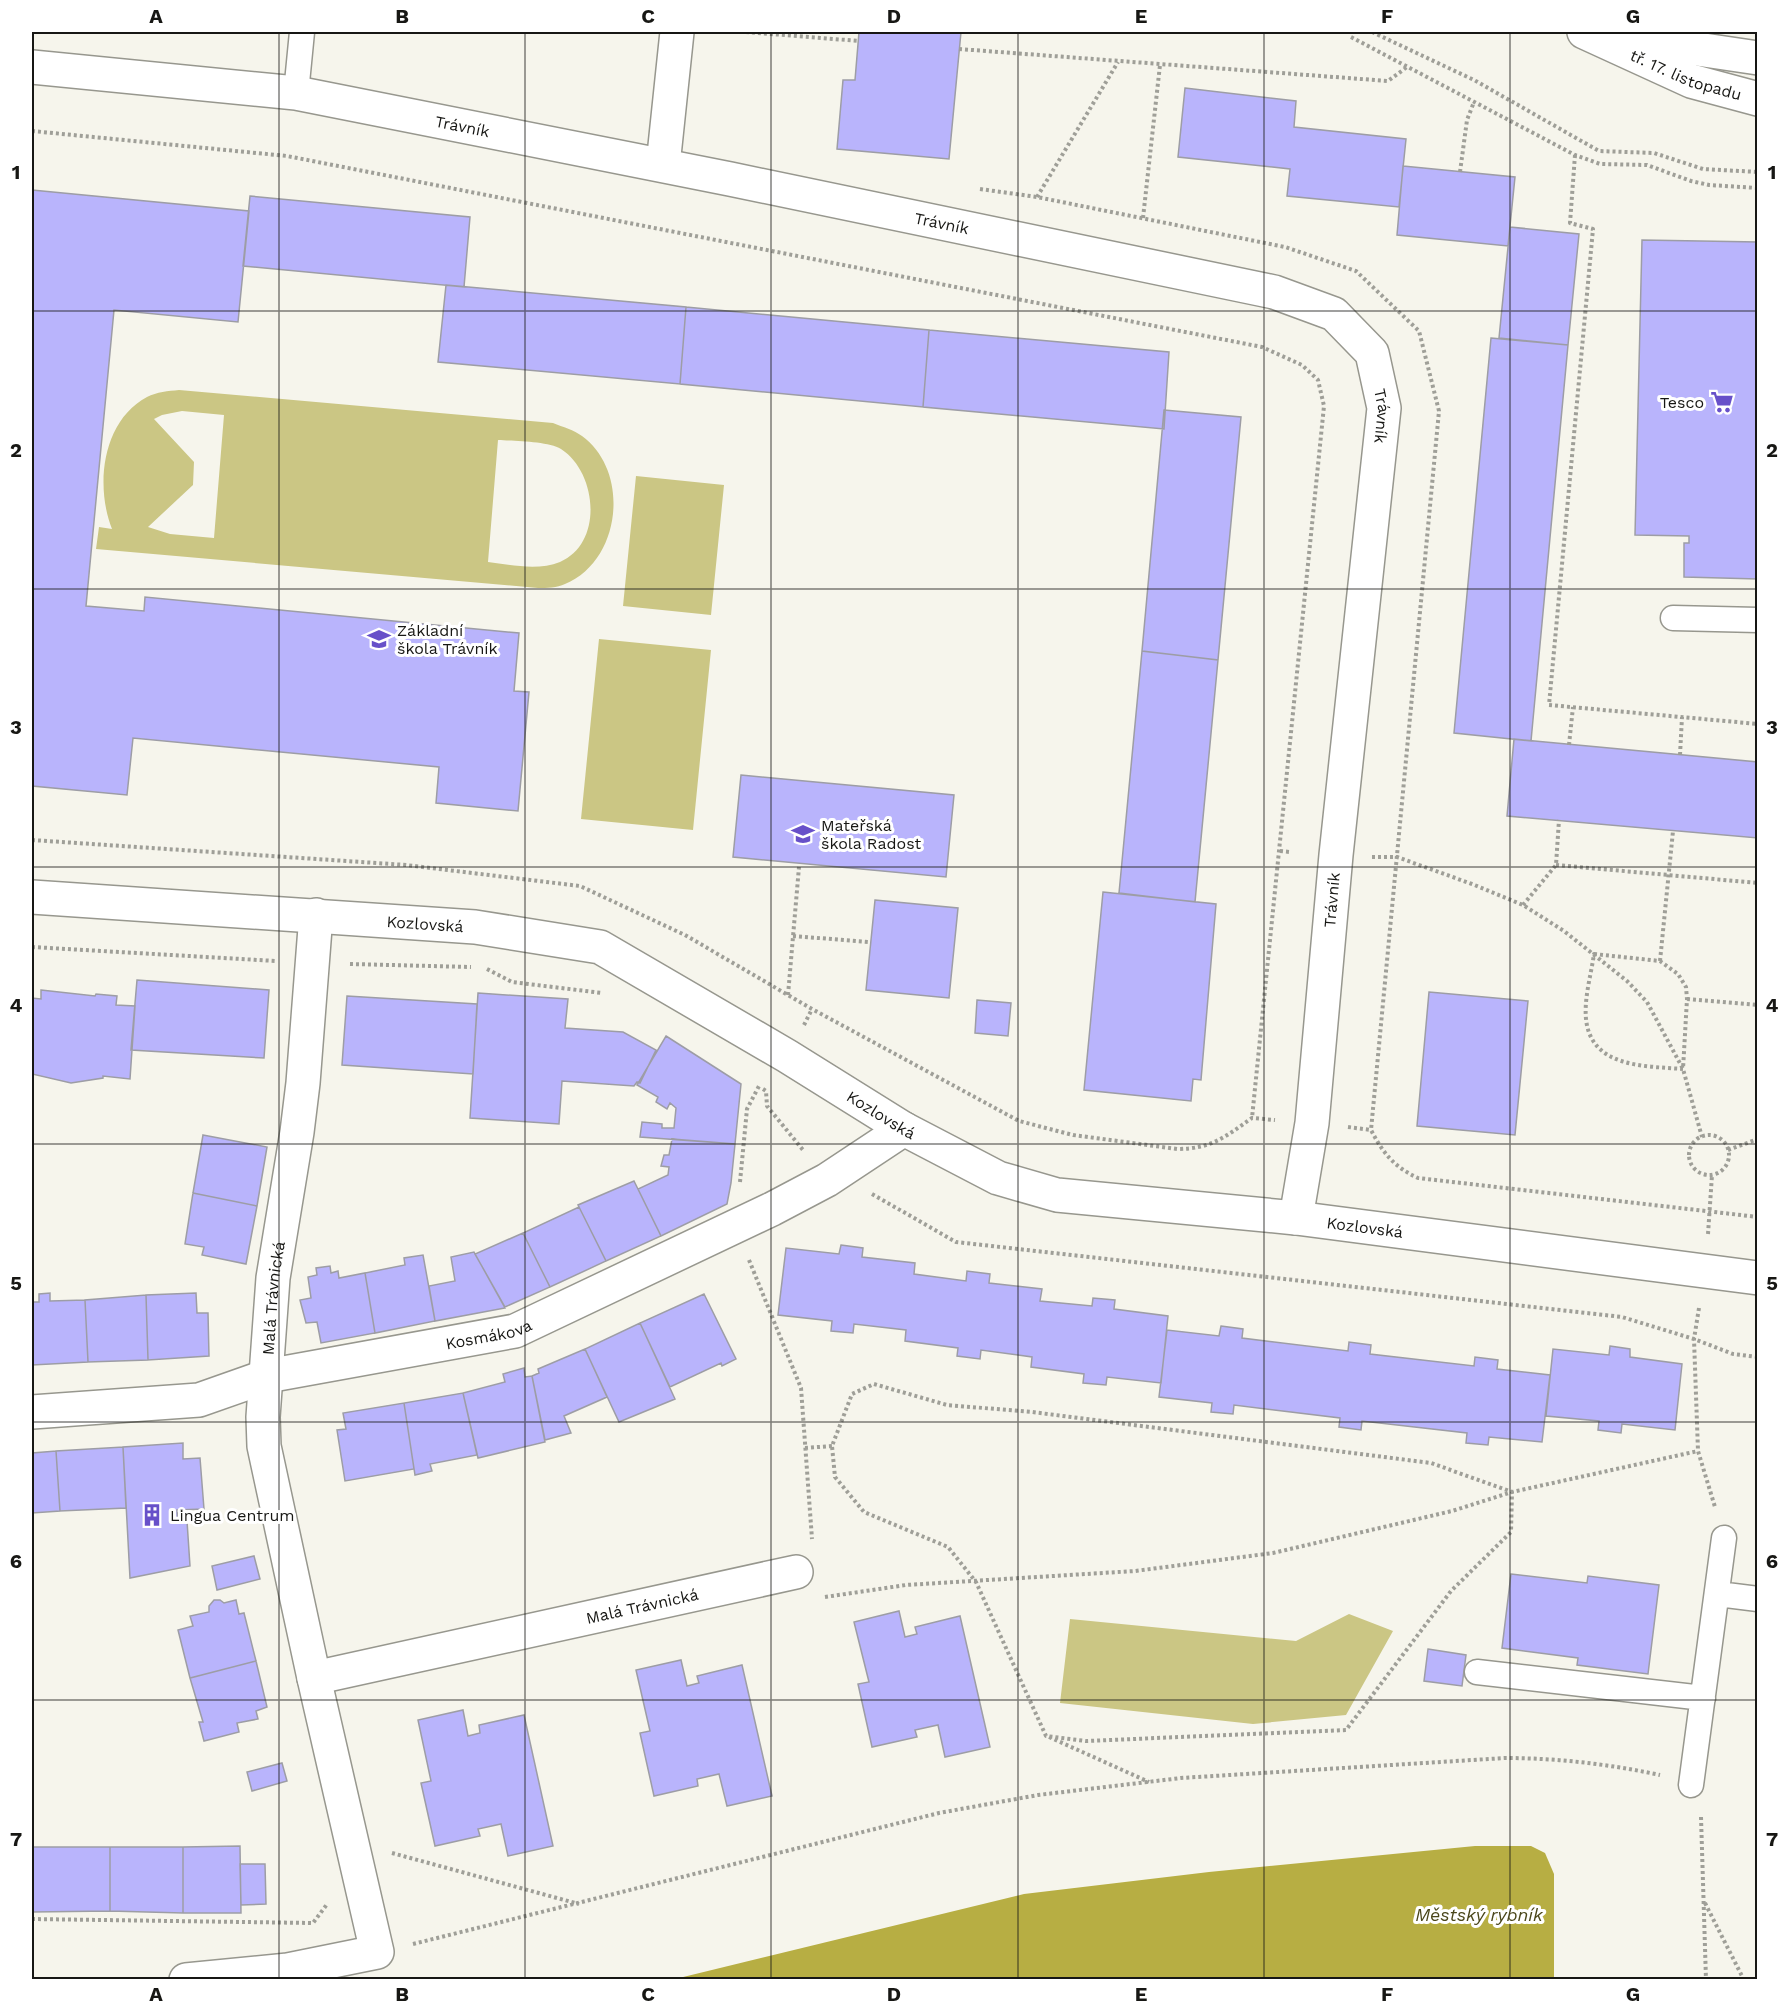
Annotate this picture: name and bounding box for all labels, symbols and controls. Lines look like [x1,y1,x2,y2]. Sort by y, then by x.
text: A [149,4,163,28]
text: B [395,4,409,28]
text: C [641,4,655,28]
text: D [887,4,901,28]
text: E [1135,4,1147,28]
text: F [1381,4,1393,28]
text: G [1626,4,1640,28]
street label: tř. 17. listopadu [1627,45,1744,104]
street label: Trávník [434,111,491,141]
text: 1 [12,160,20,184]
text: 1 [1768,160,1776,184]
street label: Trávník [913,208,971,238]
street label: Trávník [1371,387,1394,444]
supermarket icon: Tesco [1709,389,1735,415]
place label: Tesco [1660,393,1704,412]
text: 2 [10,438,22,462]
text: 2 [1766,438,1778,462]
place label: Základní škola Trávník [397,621,498,658]
school or university icon: Základní škola Trávník [366,626,392,652]
text: 3 [10,715,22,739]
text: 3 [1766,715,1778,739]
place label: Mateřská škola Radost [821,816,922,853]
school or university icon: Mateřská škola Radost [790,821,816,847]
street label: Trávník [1320,872,1344,928]
street label: Kozlovská [386,912,464,936]
text: 4 [10,993,23,1017]
text: 4 [1766,993,1779,1017]
street label: Kozlovská [843,1086,919,1143]
street label: Kozlovská [1326,1213,1404,1241]
street label: Malá Trávnická [258,1240,288,1356]
text: 5 [10,1271,22,1295]
text: 5 [1766,1271,1778,1295]
street label: Kosmákova [444,1315,535,1353]
building icon: Lingua Centrum [139,1502,165,1528]
place label: Lingua Centrum [170,1506,295,1525]
text: 6 [10,1549,22,1573]
text: 6 [1766,1549,1778,1573]
street label: Malá Trávnická [584,1584,700,1627]
text: 7 [10,1827,22,1851]
text: 7 [1766,1827,1778,1851]
water label: Městský rybník [1415,1904,1544,1925]
text: A [149,1982,163,2006]
text: B [395,1982,409,2006]
text: C [641,1982,655,2006]
text: D [887,1982,901,2006]
text: E [1135,1982,1147,2006]
text: F [1381,1982,1393,2006]
text: G [1626,1982,1640,2006]

